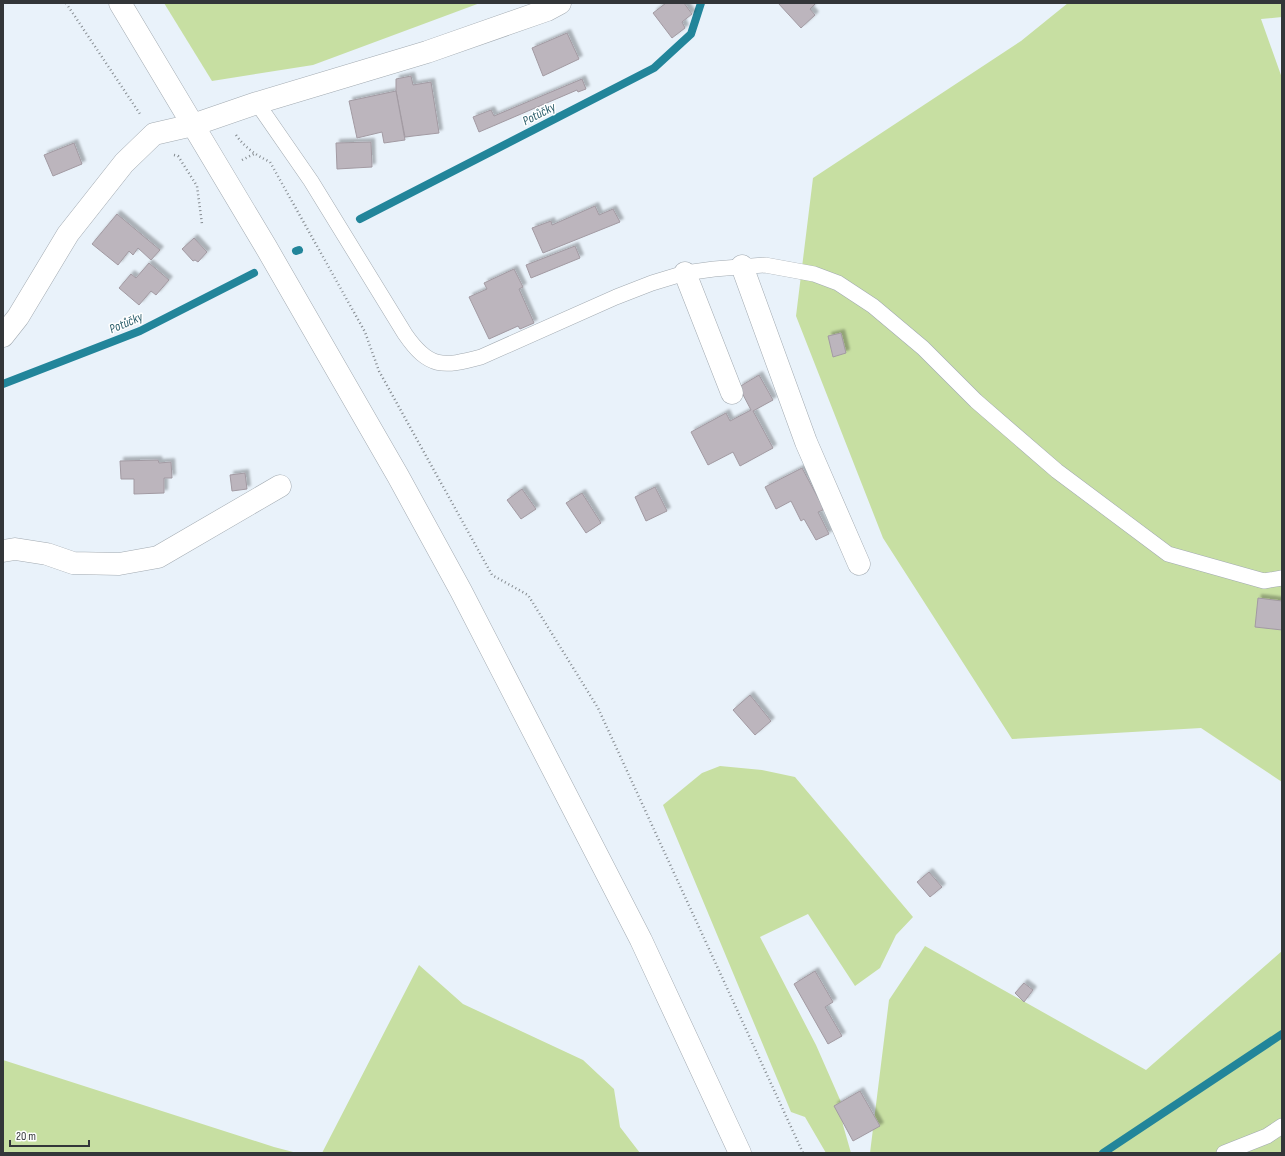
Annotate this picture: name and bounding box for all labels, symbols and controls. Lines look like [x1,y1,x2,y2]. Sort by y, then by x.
water label: Potůčky [520,99,559,129]
water label: Potůčky [107,308,146,337]
scale bar [10,1122,89,1148]
text: 20 m [16,1129,36,1144]

